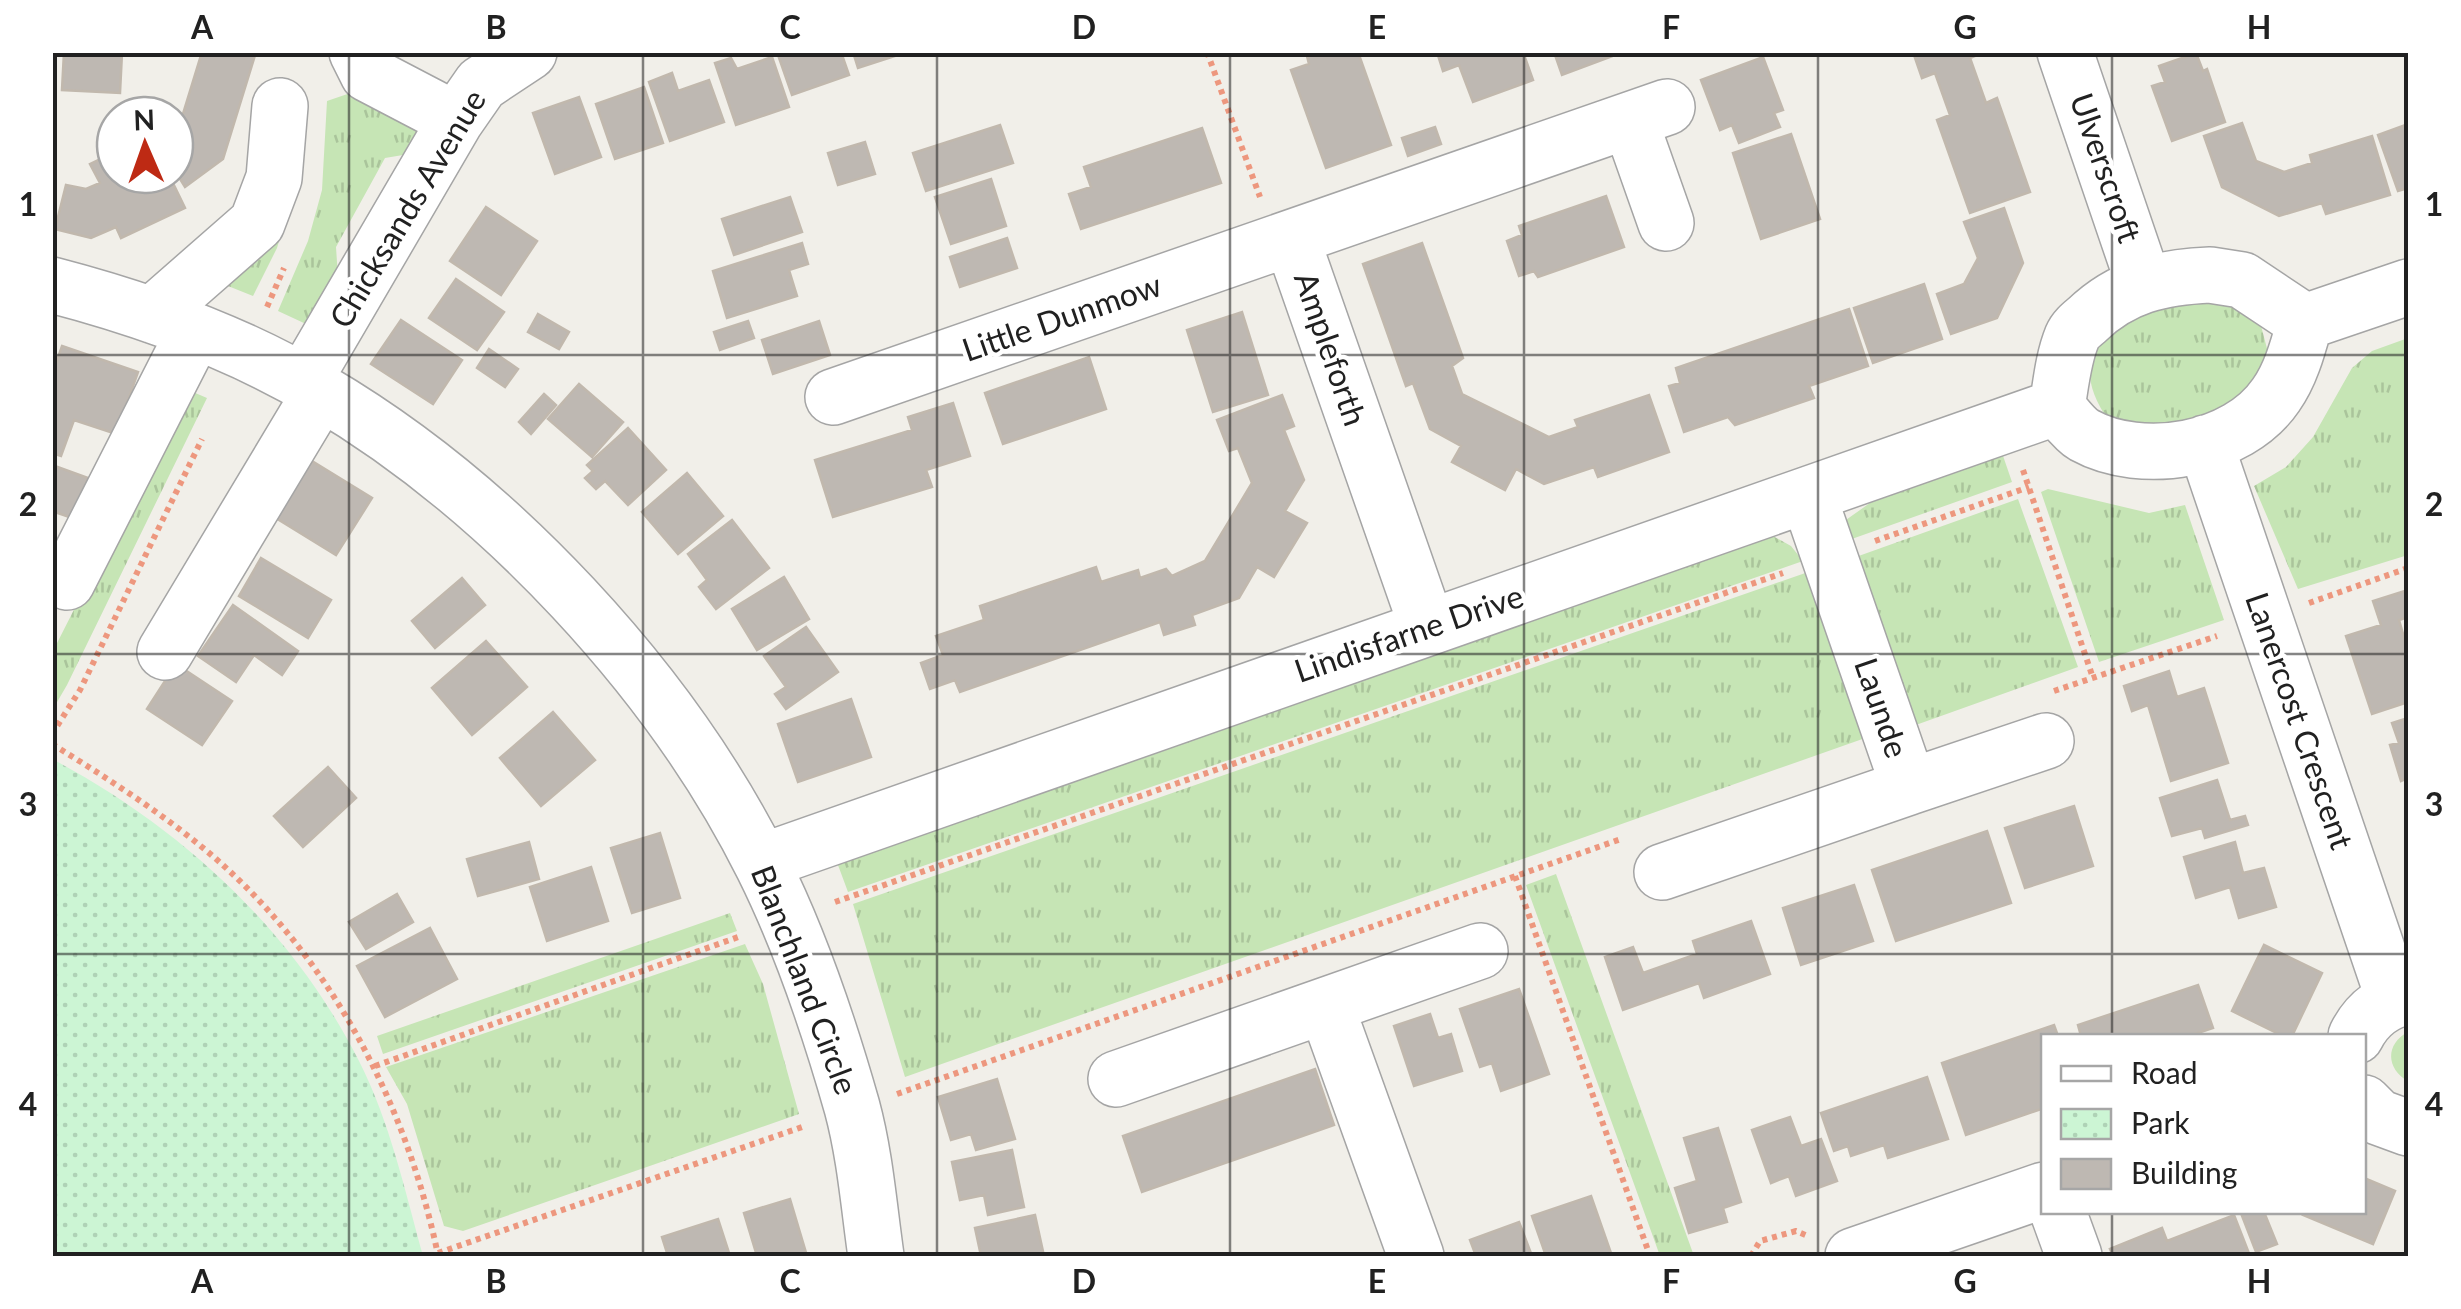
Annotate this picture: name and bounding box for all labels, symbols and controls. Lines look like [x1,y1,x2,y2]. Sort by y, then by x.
text: A [190,7,214,46]
text: B [485,7,507,46]
text: C [779,7,801,46]
text: D [1072,7,1096,46]
text: E [1368,7,1386,46]
text: F [1662,7,1680,46]
text: G [1953,7,1977,46]
text: H [2247,7,2271,46]
street label: Chicksands Avenue [320,82,493,334]
street label: Ulverscroft [2063,88,2150,247]
north arrow [95,95,195,195]
text: N [133,102,155,136]
text: 1 [19,184,37,223]
text: 1 [2425,184,2443,223]
street label: Little Dunmow [957,264,1166,369]
street label: Ampleforth [1287,267,1376,430]
text: 2 [19,484,37,523]
text: 2 [2425,484,2443,523]
street label: Lindisfarne Drive [1289,575,1528,690]
street label: Lanercost Crescent [2238,587,2363,854]
street label: Launde [1847,653,1918,762]
text: 3 [19,784,37,823]
text: 3 [2425,784,2443,823]
street label: Blanchland Circle [744,859,867,1099]
legend [2041,1034,2366,1214]
text: Road [2131,1054,2198,1090]
text: 4 [19,1084,37,1123]
text: 4 [2425,1084,2443,1123]
text: Park [2131,1104,2190,1140]
text: Building [2131,1154,2237,1190]
text: A [190,1261,214,1300]
text: B [485,1261,507,1300]
text: C [779,1261,801,1300]
text: D [1072,1261,1096,1300]
text: E [1368,1261,1386,1300]
text: F [1662,1261,1680,1300]
text: G [1953,1261,1977,1300]
text: H [2247,1261,2271,1300]

